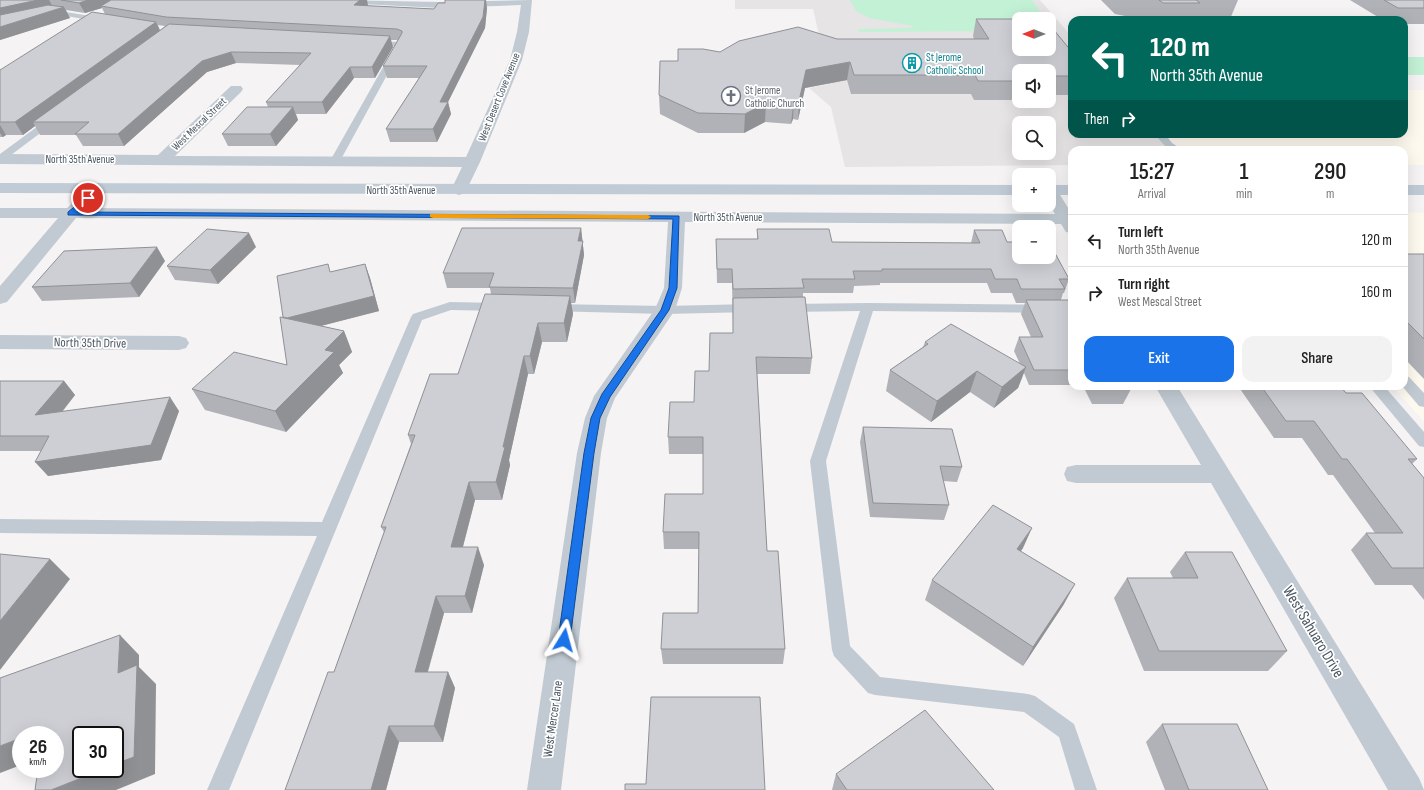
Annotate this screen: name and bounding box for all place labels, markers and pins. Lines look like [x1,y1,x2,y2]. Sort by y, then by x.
place label: St Jerome Catholic School [926,51,983,77]
building icon: St Jerome Catholic School [901,52,923,74]
place label: St Jerome Catholic Church [745,84,805,110]
church icon: St Jerome Catholic Church [720,85,742,107]
pin [71,181,105,215]

